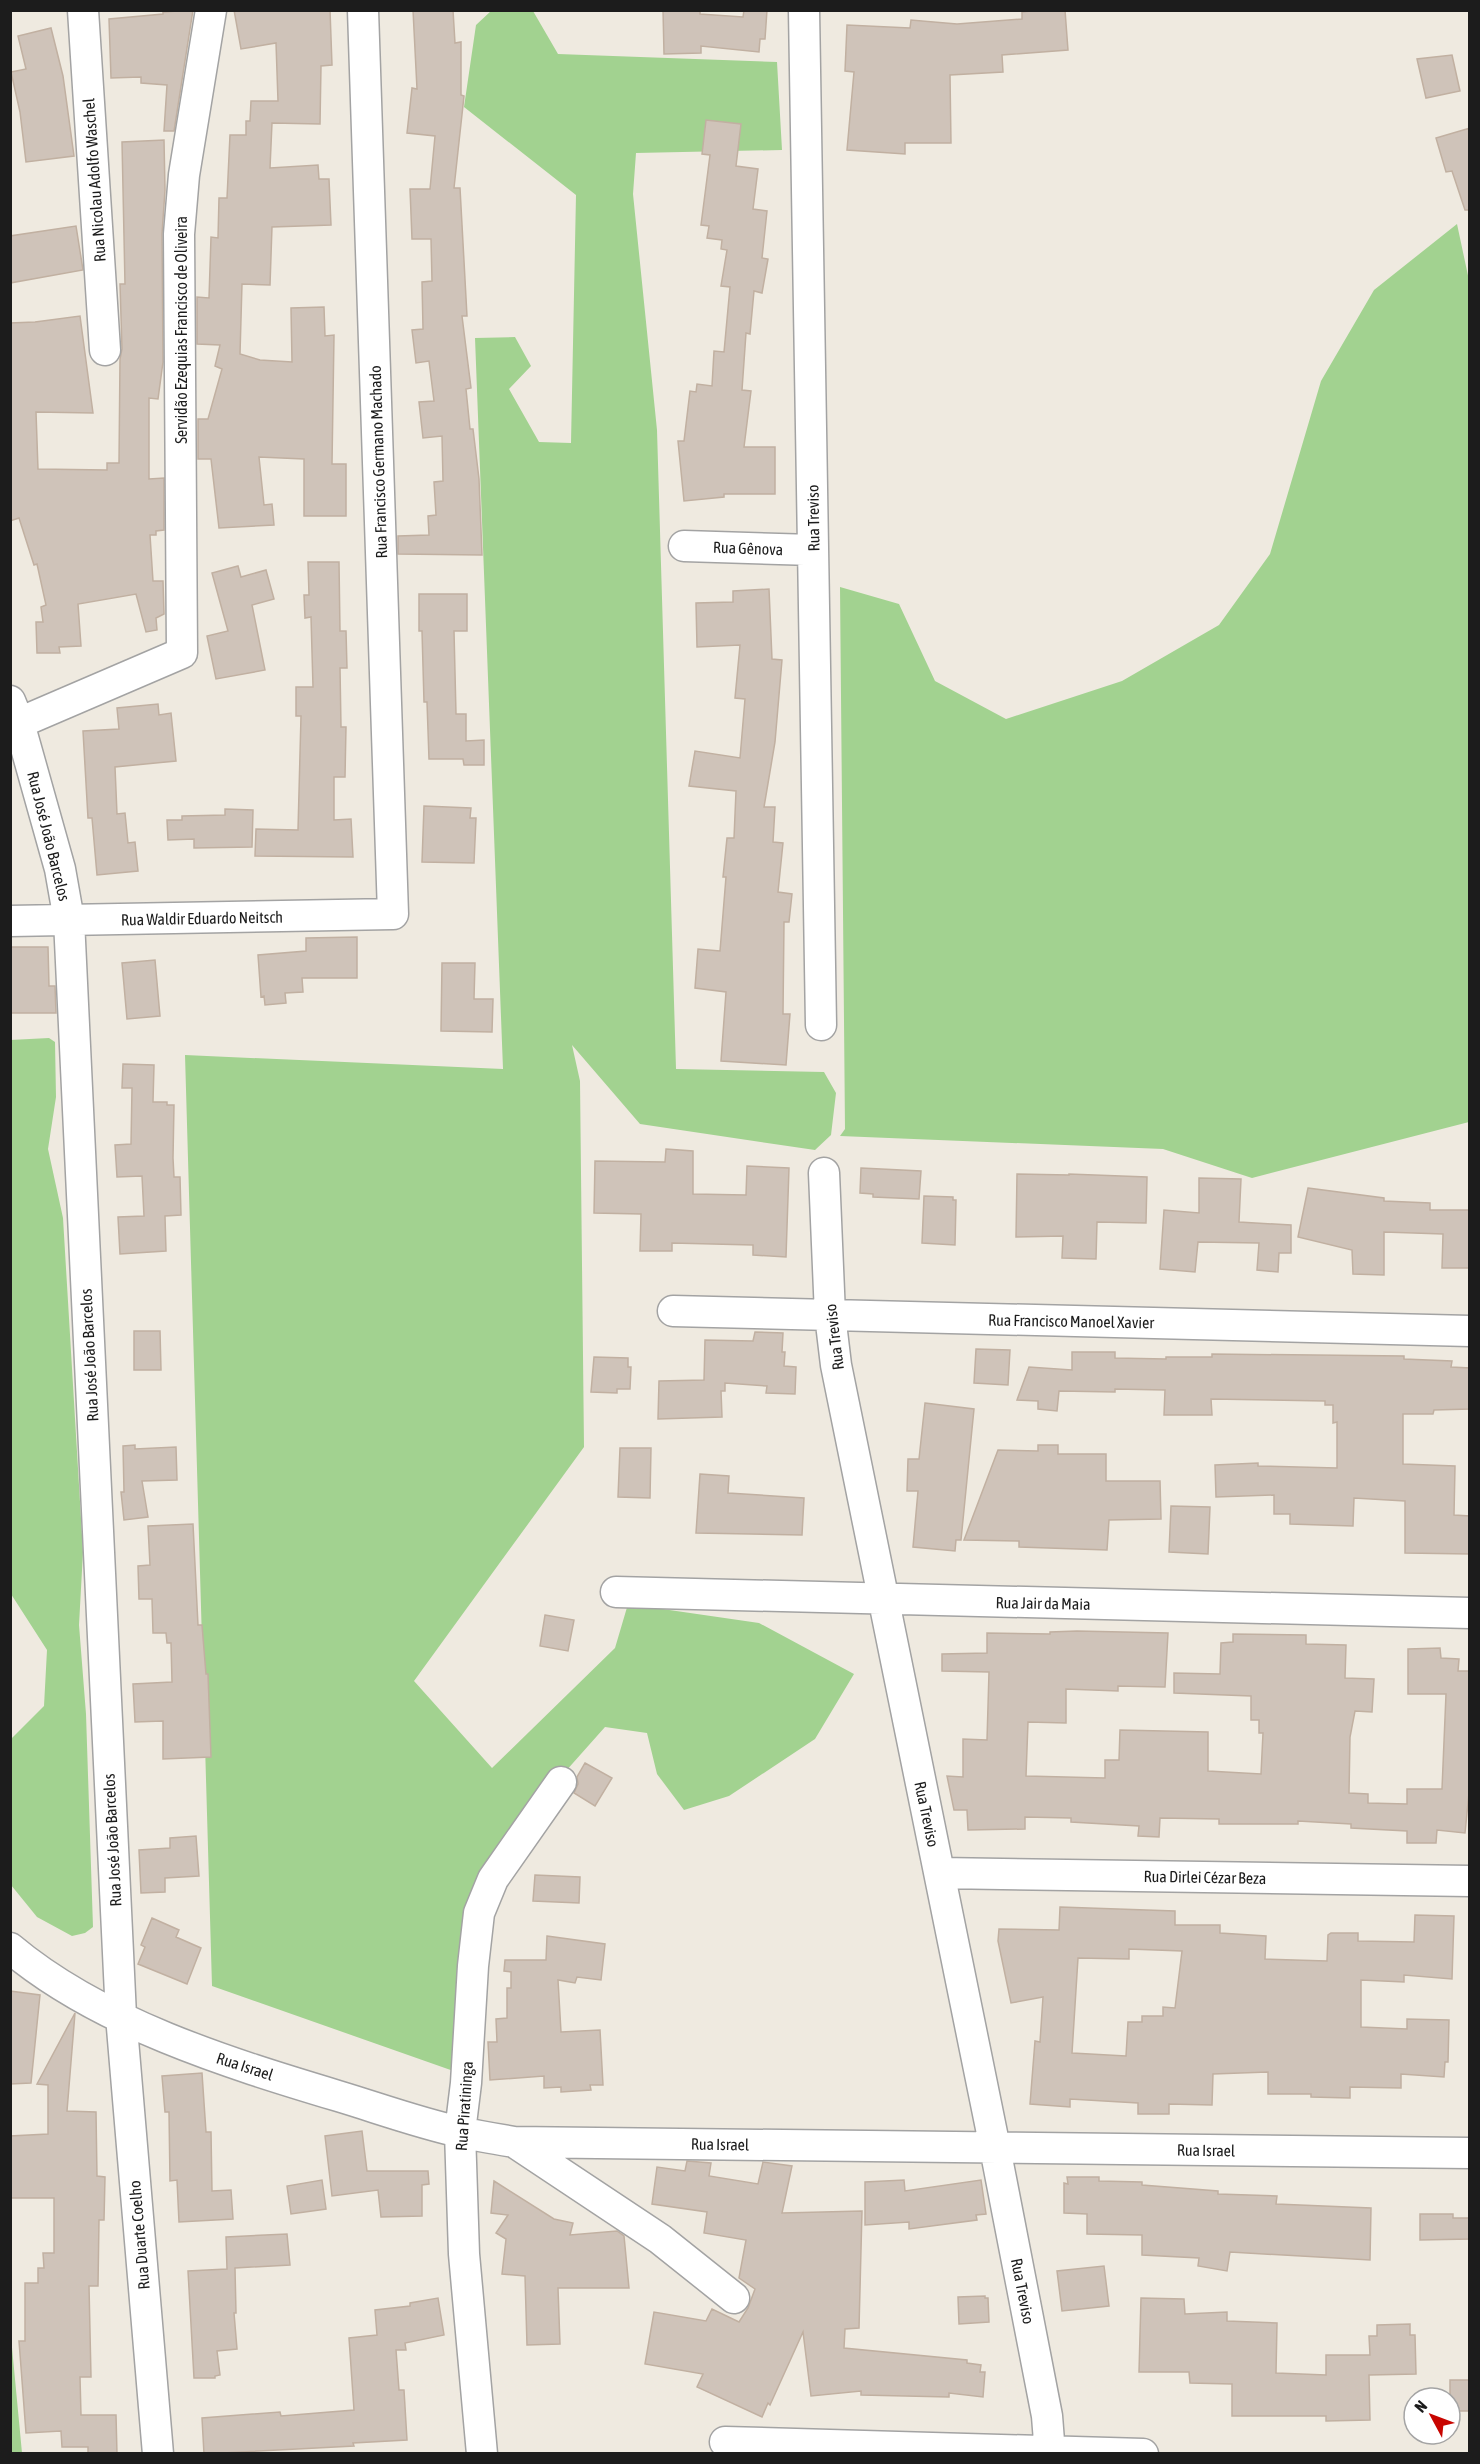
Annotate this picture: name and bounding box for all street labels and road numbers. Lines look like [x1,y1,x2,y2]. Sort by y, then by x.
street label: Rua Nicolau Adolfo Waschel [79,97,109,263]
street label: Servidão Ezequias Francisco de Oliveira [172,216,191,444]
street label: Rua Francisco Germano Machado [366,365,390,559]
street label: Rua Treviso [803,484,823,552]
street label: Rua Gênova [713,538,783,558]
street label: Rua José João Barcelos [24,769,74,903]
street label: Rua Waldir Eduardo Neitsch [121,908,283,928]
street label: Rua José João Barcelos [77,1288,101,1422]
street label: Rua Treviso [821,1303,847,1371]
street label: Rua Francisco Manoel Xavier [988,1311,1154,1331]
street label: Rua Jair da Maia [995,1593,1091,1613]
street label: Rua José João Barcelos [100,1773,124,1907]
street label: Rua Treviso [911,1780,943,1848]
street label: Rua Dirlei Cézar Beza [1144,1867,1266,1887]
street label: Rua Israel [214,2048,276,2084]
street label: Rua Piratininga [452,2061,477,2152]
street label: Rua Israel [691,2134,750,2154]
street label: Rua Israel [1177,2140,1236,2160]
street label: Rua Duarte Coelho [125,2180,153,2290]
street label: Rua Treviso [1008,2257,1038,2325]

